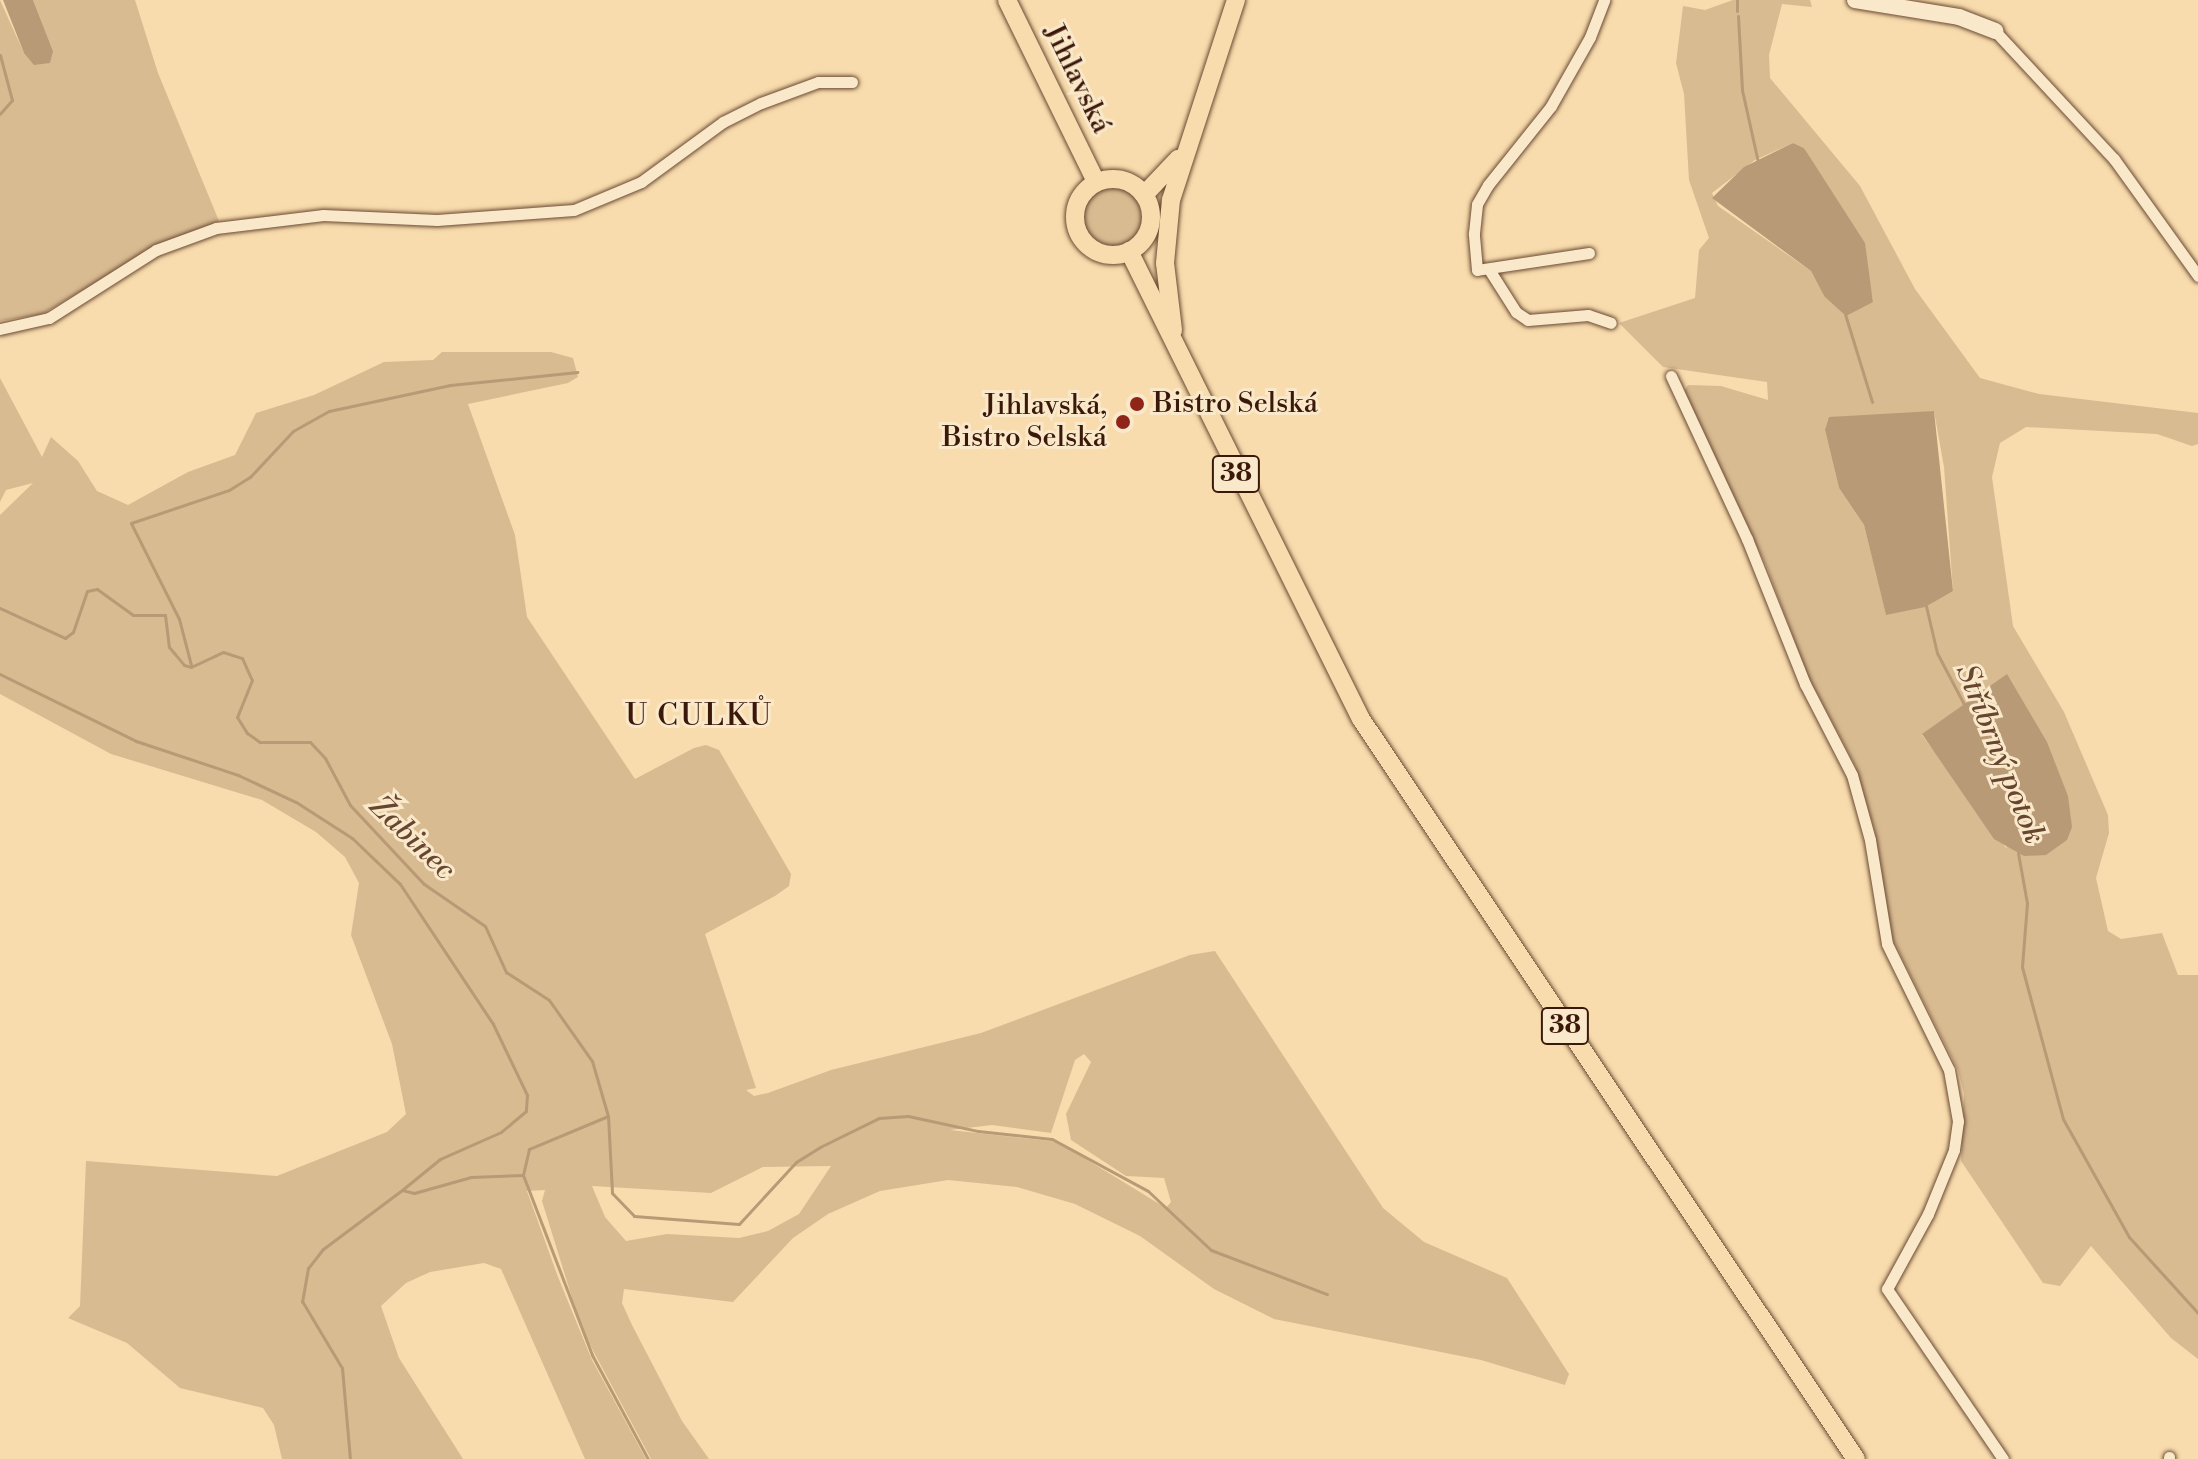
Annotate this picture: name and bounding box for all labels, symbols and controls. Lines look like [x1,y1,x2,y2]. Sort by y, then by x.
street label: Jihlavská [1036,19,1118,139]
place label: Bistro Selská [1153,387,1318,421]
place label: Jihlavská, Bistro Selská [942,389,1107,455]
marker: Bistro Selská [1128,395,1146,413]
marker: Jihlavská, Bistro Selská [1114,413,1132,431]
road number: 38 [1210,452,1262,496]
water label: Stříbrný potok [1948,659,2052,849]
district label: U CULKŮ [625,698,773,734]
water label: Žabinec [361,788,463,888]
road number: 38 [1539,1004,1591,1048]

